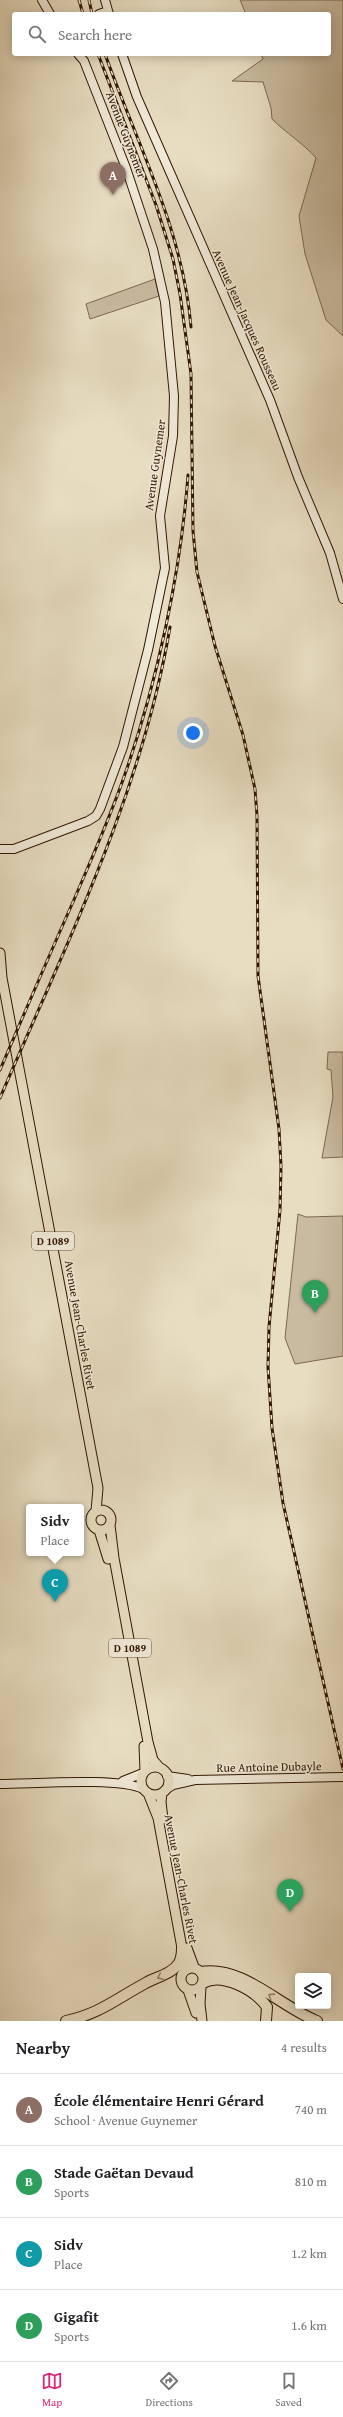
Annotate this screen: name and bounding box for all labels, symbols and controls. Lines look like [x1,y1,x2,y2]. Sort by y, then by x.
search box [12,12,331,56]
icon: search [26,23,48,45]
text: Search here [58,24,132,45]
street label: Avenue Guynemer [103,90,149,180]
pin: A [100,162,126,195]
street label: Avenue Jean-Jacques Rousseau [209,246,287,394]
street label: Avenue Guynemer [140,418,169,512]
your location [183,723,203,743]
road number: D 1089 [32,1232,74,1250]
street label: Avenue Jean-Charles Rivet [61,1259,100,1392]
pin: B [302,1280,328,1313]
popup [26,1504,84,1556]
text: Sidv [41,1510,69,1531]
text: Place [41,1531,69,1550]
pin: C [42,1569,68,1602]
road number: D 1089 [109,1639,151,1657]
street label: Rue Antoine Dubayle [216,1757,322,1776]
street label: Avenue Jean-Charles Rivet [161,1813,203,1946]
pin: D [277,1879,303,1912]
one-way arrow [156,1972,164,1979]
map controls [295,1973,331,2009]
button: layers [295,1973,331,2009]
one-way arrow [268,1993,275,2000]
text: Nearby [16,2035,70,2060]
text: 4 results [281,2038,327,2057]
text: École élémentaire Henri Gérard [54,2090,264,2111]
text: A [25,2100,33,2119]
text: 740 m [295,2100,327,2119]
text: School · Avenue Guynemer [54,2111,197,2130]
text: Stade Gaëtan Devaud [54,2162,194,2183]
text: B [25,2172,33,2191]
text: 810 m [295,2172,327,2191]
text: Sports [54,2183,89,2202]
text: Sidv [54,2234,83,2255]
text: C [25,2244,33,2263]
text: 1.2 km [291,2244,327,2263]
text: Place [54,2255,83,2274]
text: Gigafit [54,2306,99,2327]
text: D [25,2316,33,2335]
text: 1.6 km [291,2316,327,2335]
text: Sports [54,2327,89,2346]
tab: Map [41,2370,63,2410]
tab: Directions [146,2370,193,2410]
tab: Saved [275,2370,302,2410]

